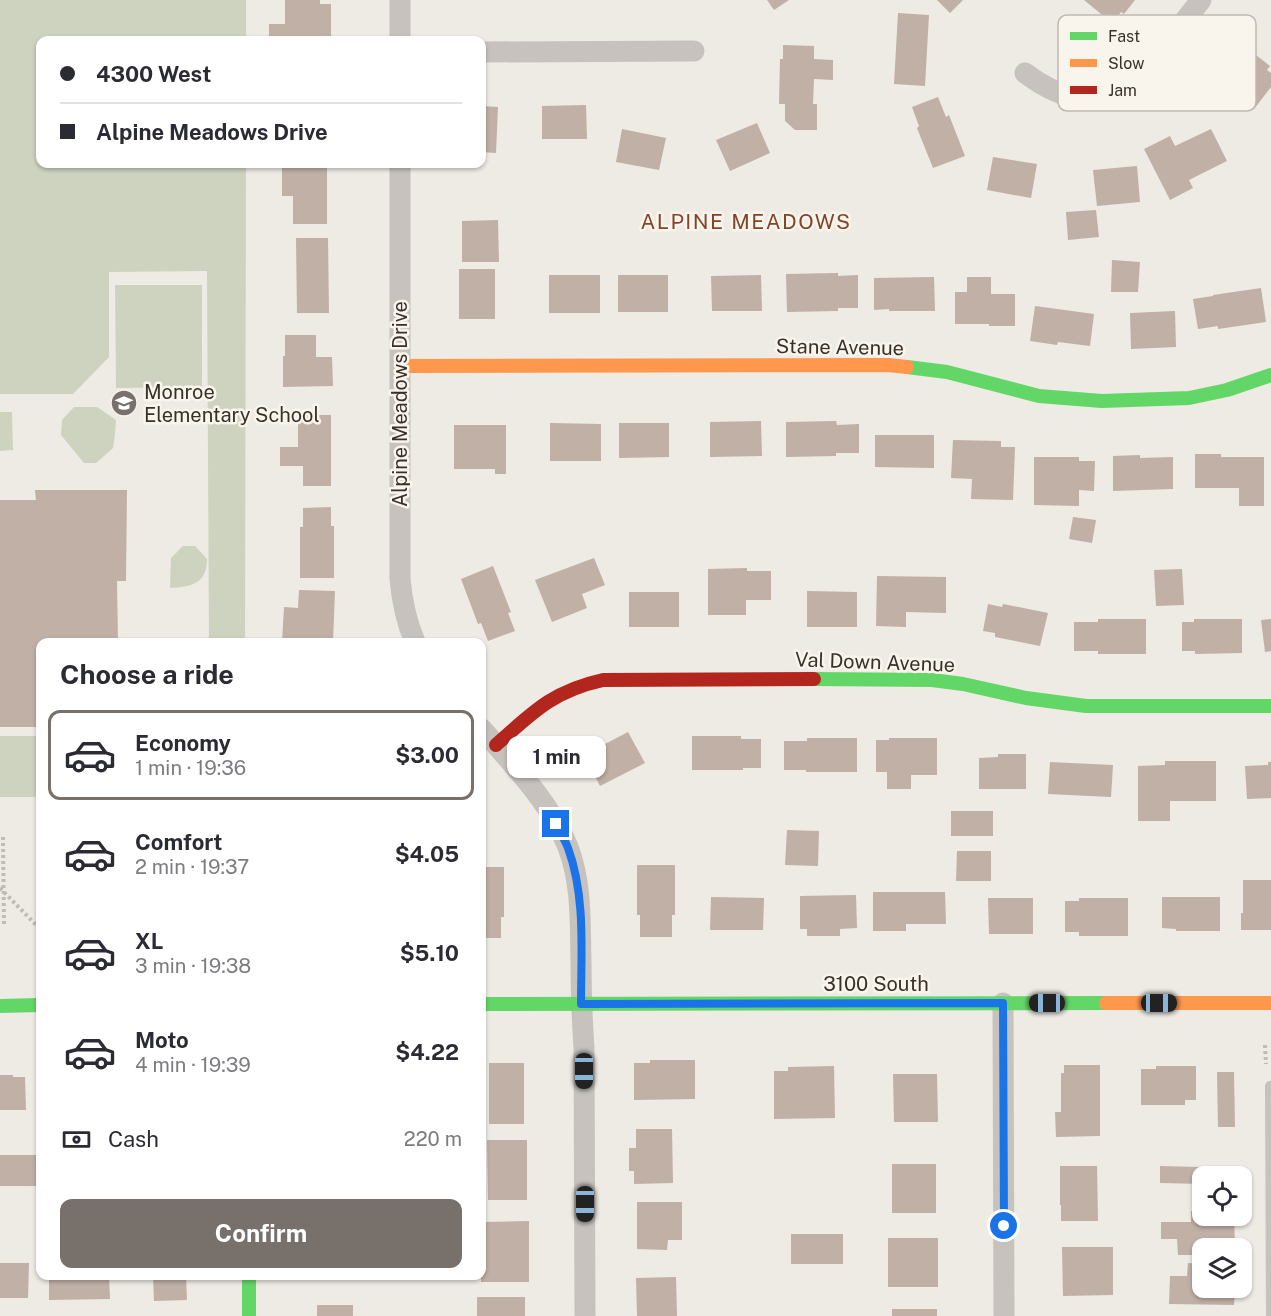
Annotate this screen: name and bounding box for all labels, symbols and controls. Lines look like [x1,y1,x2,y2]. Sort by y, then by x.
legend [1058,15,1256,111]
text: Fast [1108,27,1140,46]
text: Slow [1108,54,1145,73]
text: 4300 West [96,61,211,87]
text: Jam [1108,81,1137,100]
text: Alpine Meadows Drive [96,119,328,145]
district label: ALPINE MEADOWS [640,209,852,234]
street label: Alpine Meadows Drive [388,301,412,507]
street label: Stane Avenue [776,334,904,360]
place label: Monroe Elementary School [144,380,319,427]
school or university icon: Monroe Elementary School [109,388,139,418]
street label: Val Down Avenue [794,647,956,677]
text: Choose a ride [60,658,234,690]
icon: car [63,728,117,782]
text: Economy [135,730,231,756]
callout: 1 min [506,737,606,779]
text: $3.00 [395,742,459,768]
text: 1 min [532,745,581,769]
text: 1 min · 19:36 [135,756,246,780]
route end [542,810,569,837]
icon: car [63,827,117,881]
text: Comfort [135,829,222,855]
text: $4.05 [395,841,459,867]
text: 2 min · 19:37 [135,855,249,879]
icon: car [63,926,117,980]
text: XL [135,928,163,954]
text: $5.10 [400,940,459,966]
text: 3 min · 19:38 [135,954,251,978]
street label: 3100 South [823,972,929,996]
car [1029,994,1065,1012]
car [1141,994,1177,1012]
icon: car [63,1025,117,1079]
text: Moto [135,1027,189,1053]
text: $4.22 [395,1039,459,1065]
text: 4 min · 19:39 [135,1053,251,1077]
car [575,1053,593,1089]
icon: cash [60,1123,93,1156]
text: Cash [108,1126,159,1152]
text: 220 m [404,1127,462,1151]
map controls [1192,1166,1252,1298]
button: locate [1192,1166,1252,1226]
car [576,1186,594,1222]
button: Confirm [60,1199,462,1268]
route start [990,1212,1017,1239]
button: layers [1192,1238,1252,1298]

